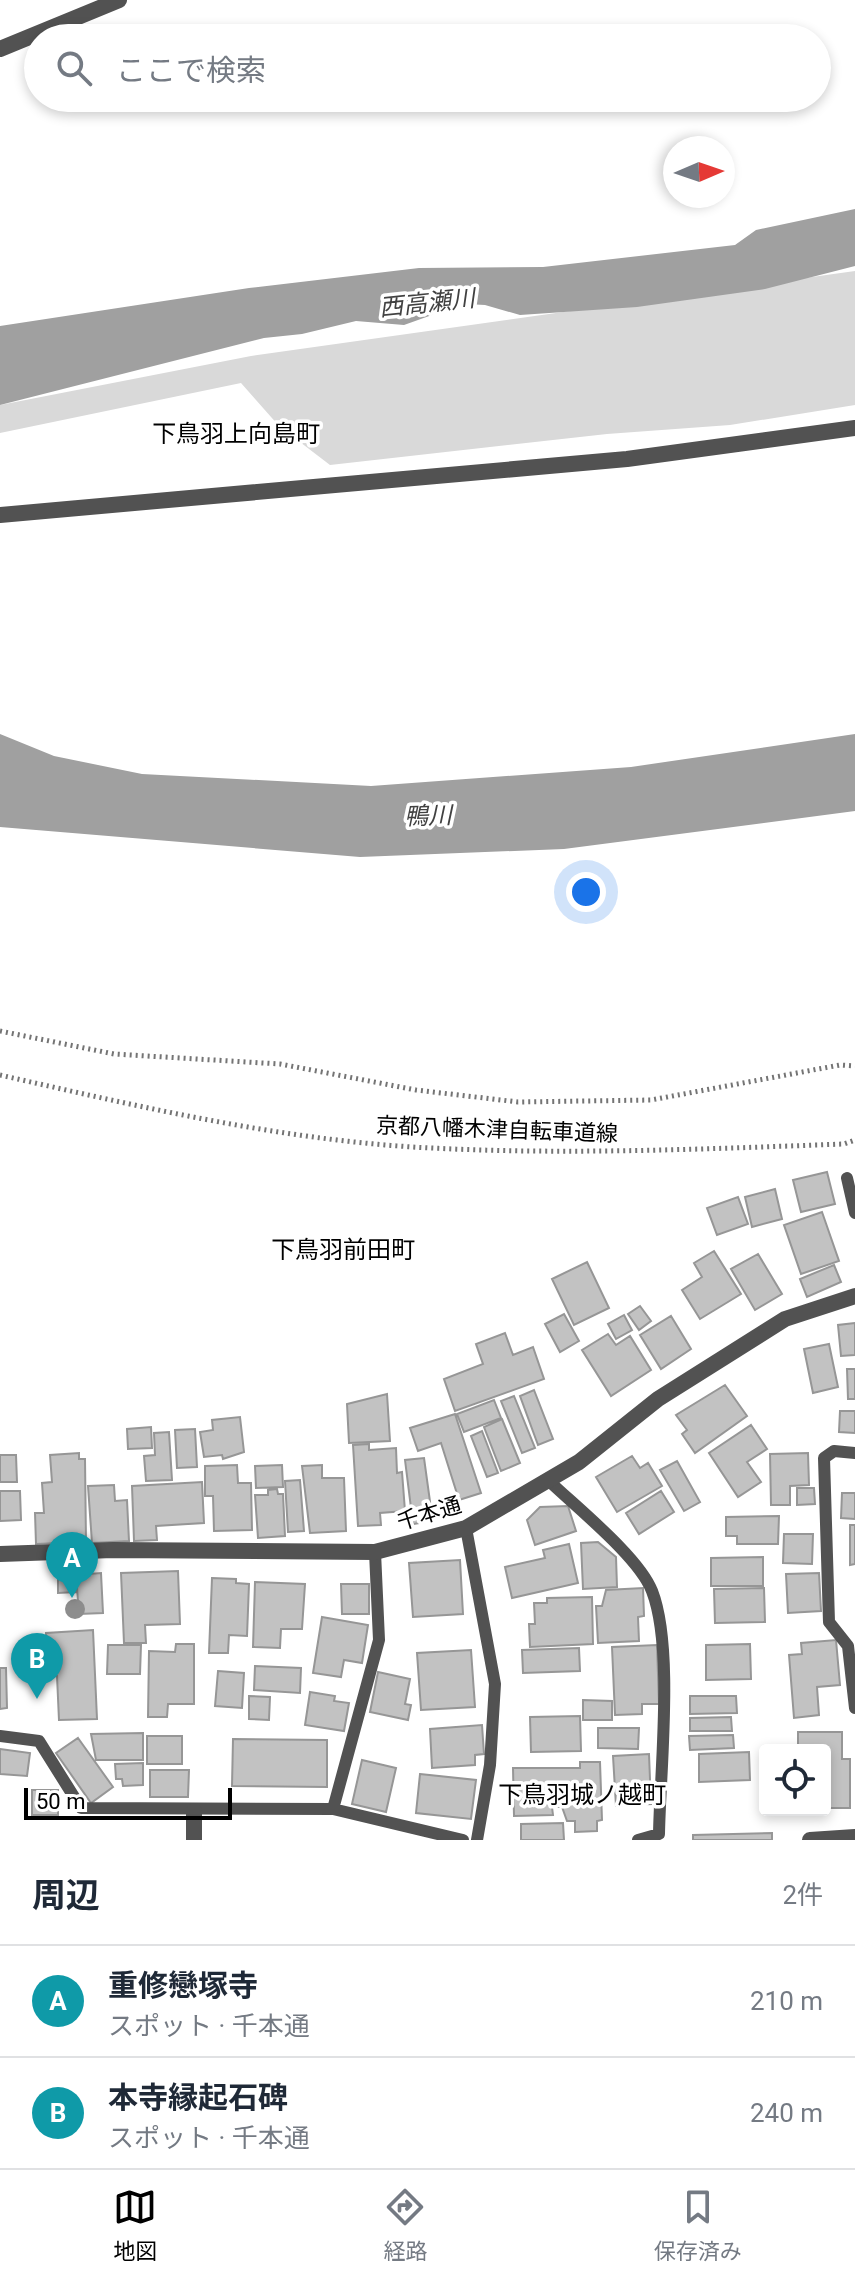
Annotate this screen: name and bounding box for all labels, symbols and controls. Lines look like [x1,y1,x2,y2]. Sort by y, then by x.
search box [24,24,831,112]
icon: search [52,46,96,90]
text: ここで検索 [116,53,266,88]
north arrow [663,136,735,208]
water label: 西高瀬川 [378,284,479,322]
district label: 下鳥羽上向島町 [152,420,320,448]
water label: 鴨川 [404,801,455,831]
your location [566,872,606,912]
street label: 京都八幡木津自転車道線 [376,1113,618,1146]
district label: 下鳥羽前田町 [271,1236,415,1264]
street label: 千本通 [394,1492,464,1535]
pin: A [46,1532,98,1598]
pin: B [11,1633,63,1699]
map controls [759,1744,831,1816]
button: locate [759,1744,831,1816]
district label: 下鳥羽城ノ越町 [498,1781,666,1809]
scale bar [24,1784,232,1820]
text: 50 m [36,1789,85,1814]
text: 周辺 [32,1875,100,1915]
text: 2件 [782,1880,823,1910]
text: 重修戀塚寺 [108,1968,258,2003]
text: A [49,1986,67,2016]
text: 210 m [750,1986,823,2016]
text: スポット · 千本通 [108,2011,310,2041]
text: 本寺縁起石碑 [108,2080,288,2115]
text: B [50,2098,66,2128]
text: 240 m [750,2098,823,2128]
text: スポット · 千本通 [108,2123,310,2153]
tab: 地図 [113,2185,157,2265]
tab: 経路 [383,2185,428,2265]
tab: 保存済み [654,2185,742,2265]

